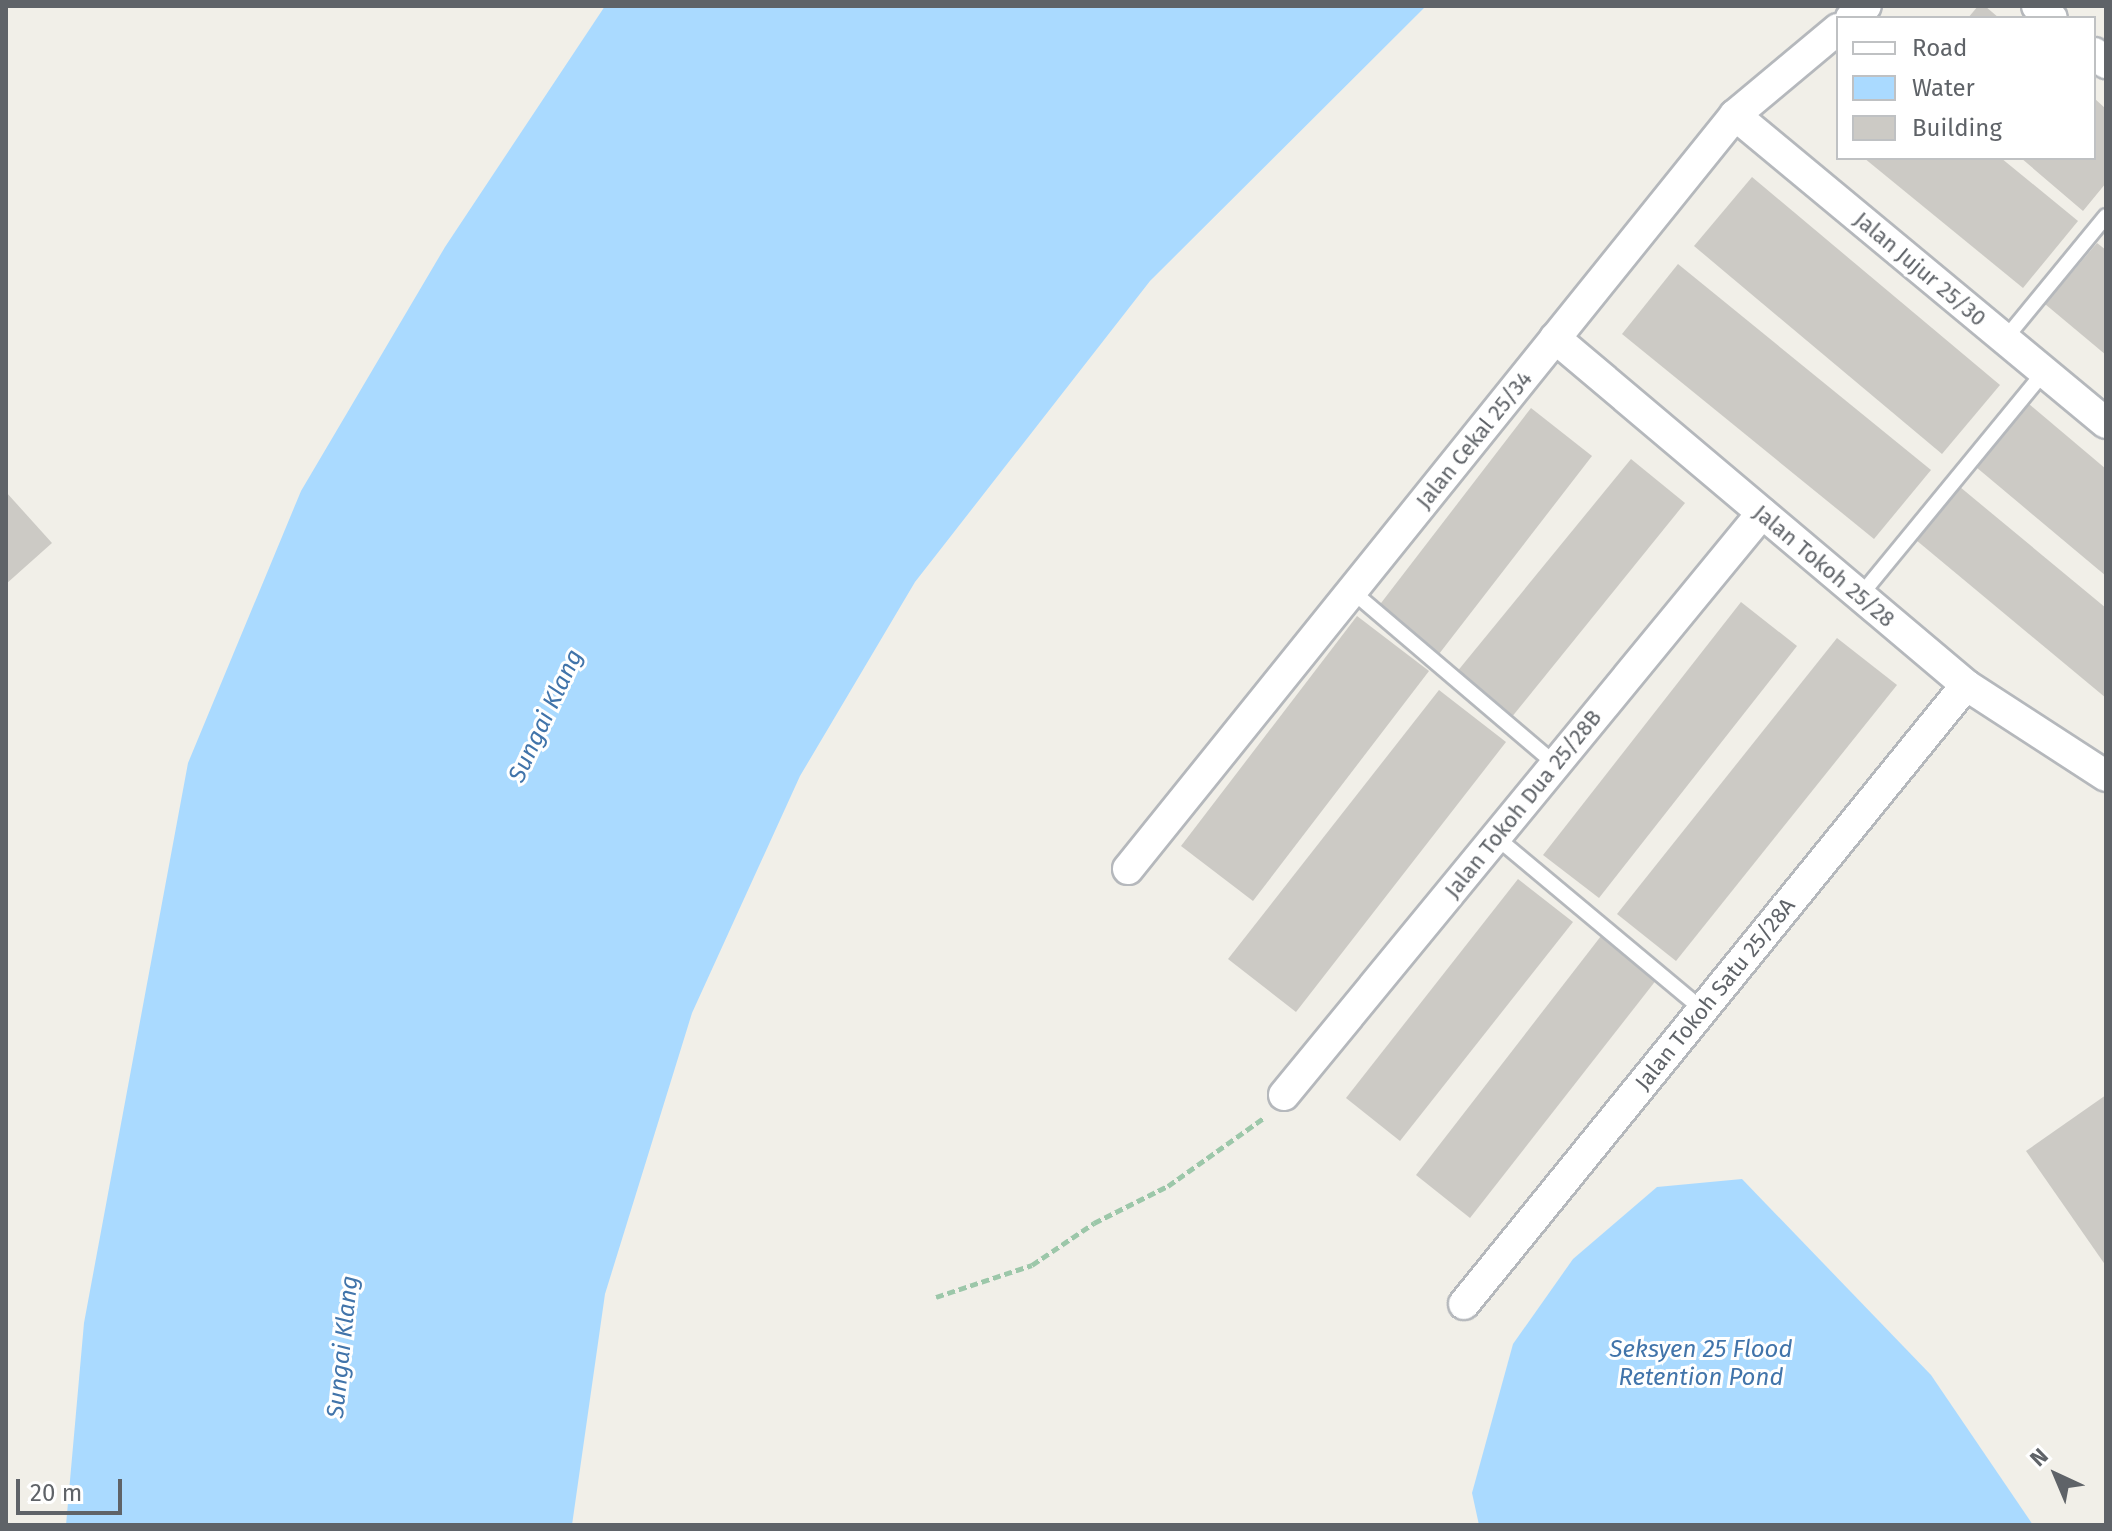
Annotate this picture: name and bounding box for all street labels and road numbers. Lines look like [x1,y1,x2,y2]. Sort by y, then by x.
street label: Jalan Jujur 25/30 [1849,206,1991,332]
street label: Jalan Cekal 25/34 [1411,366,1537,514]
street label: Jalan Tokoh 25/28 [1748,499,1900,633]
street label: Jalan Tokoh Dua 25/28B [1439,705,1607,903]
street label: Jalan Tokoh Satu 25/28A [1629,893,1801,1095]

